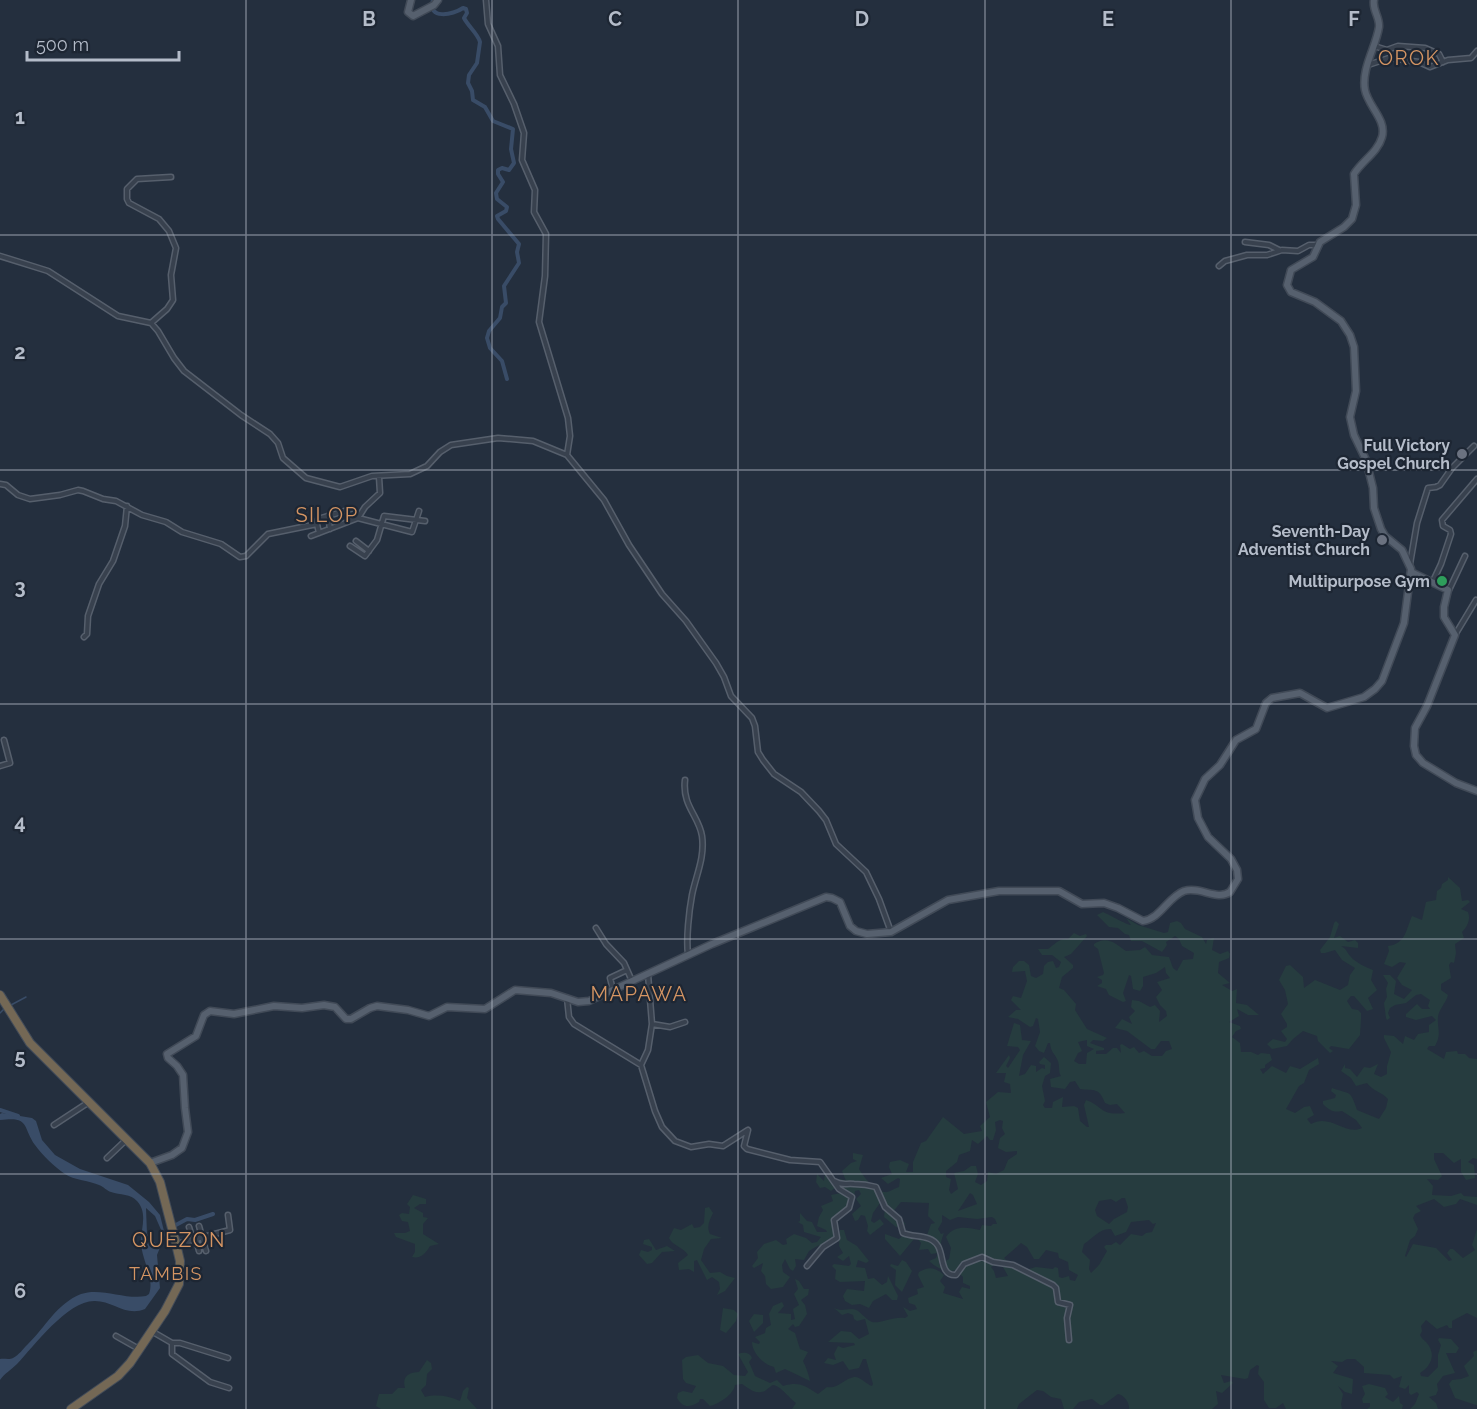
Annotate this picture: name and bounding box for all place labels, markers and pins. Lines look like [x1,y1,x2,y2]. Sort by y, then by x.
place label: Full Victory Gospel Church [1337,436,1450,473]
marker: Full Victory Gospel Church [1455,447,1469,461]
place label: Seventh-Day Adventist Church [1238,522,1370,559]
marker: Seventh-Day Adventist Church [1375,533,1389,547]
place label: Multipurpose Gym [1289,572,1430,591]
marker: Multipurpose Gym [1435,574,1449,588]

